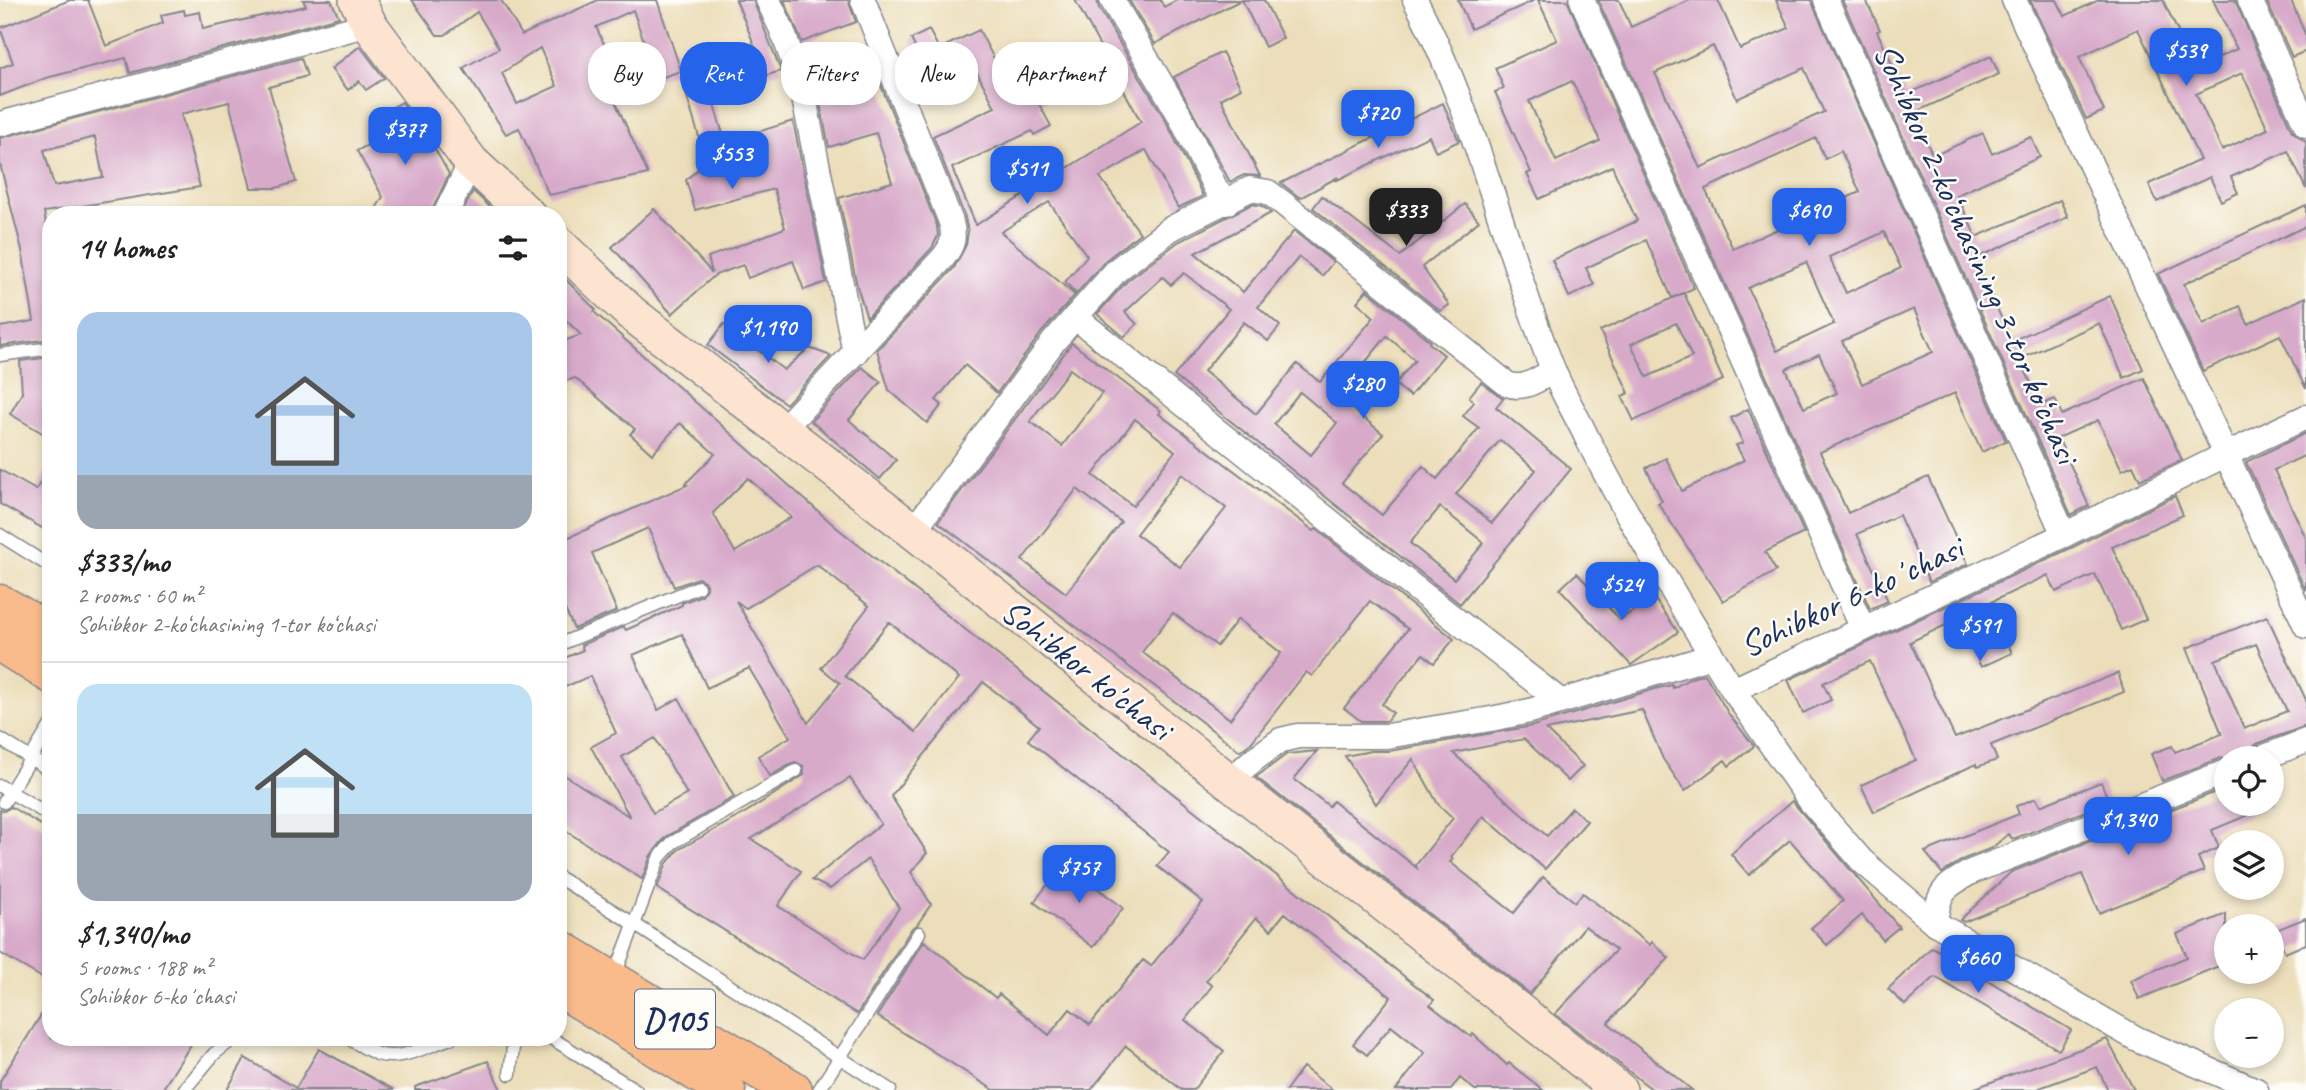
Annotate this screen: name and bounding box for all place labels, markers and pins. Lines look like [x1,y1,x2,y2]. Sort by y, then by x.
pin: $539 [2145,28,2227,88]
pin: $720 [1337,90,1419,150]
pin: $377 [364,108,446,167]
pin: $553 [691,132,773,191]
pin: $511 [986,146,1068,206]
pin: $333 [1365,188,1447,248]
pin: $690 [1768,188,1850,248]
pin: $1,190 [711,306,825,365]
pin: $280 [1322,362,1404,421]
pin: $524 [1581,562,1663,622]
pin: $591 [1939,604,2021,663]
pin: $1,340 [2071,798,2185,857]
pin: $757 [1038,846,1120,905]
pin: $660 [1937,936,2019,995]

